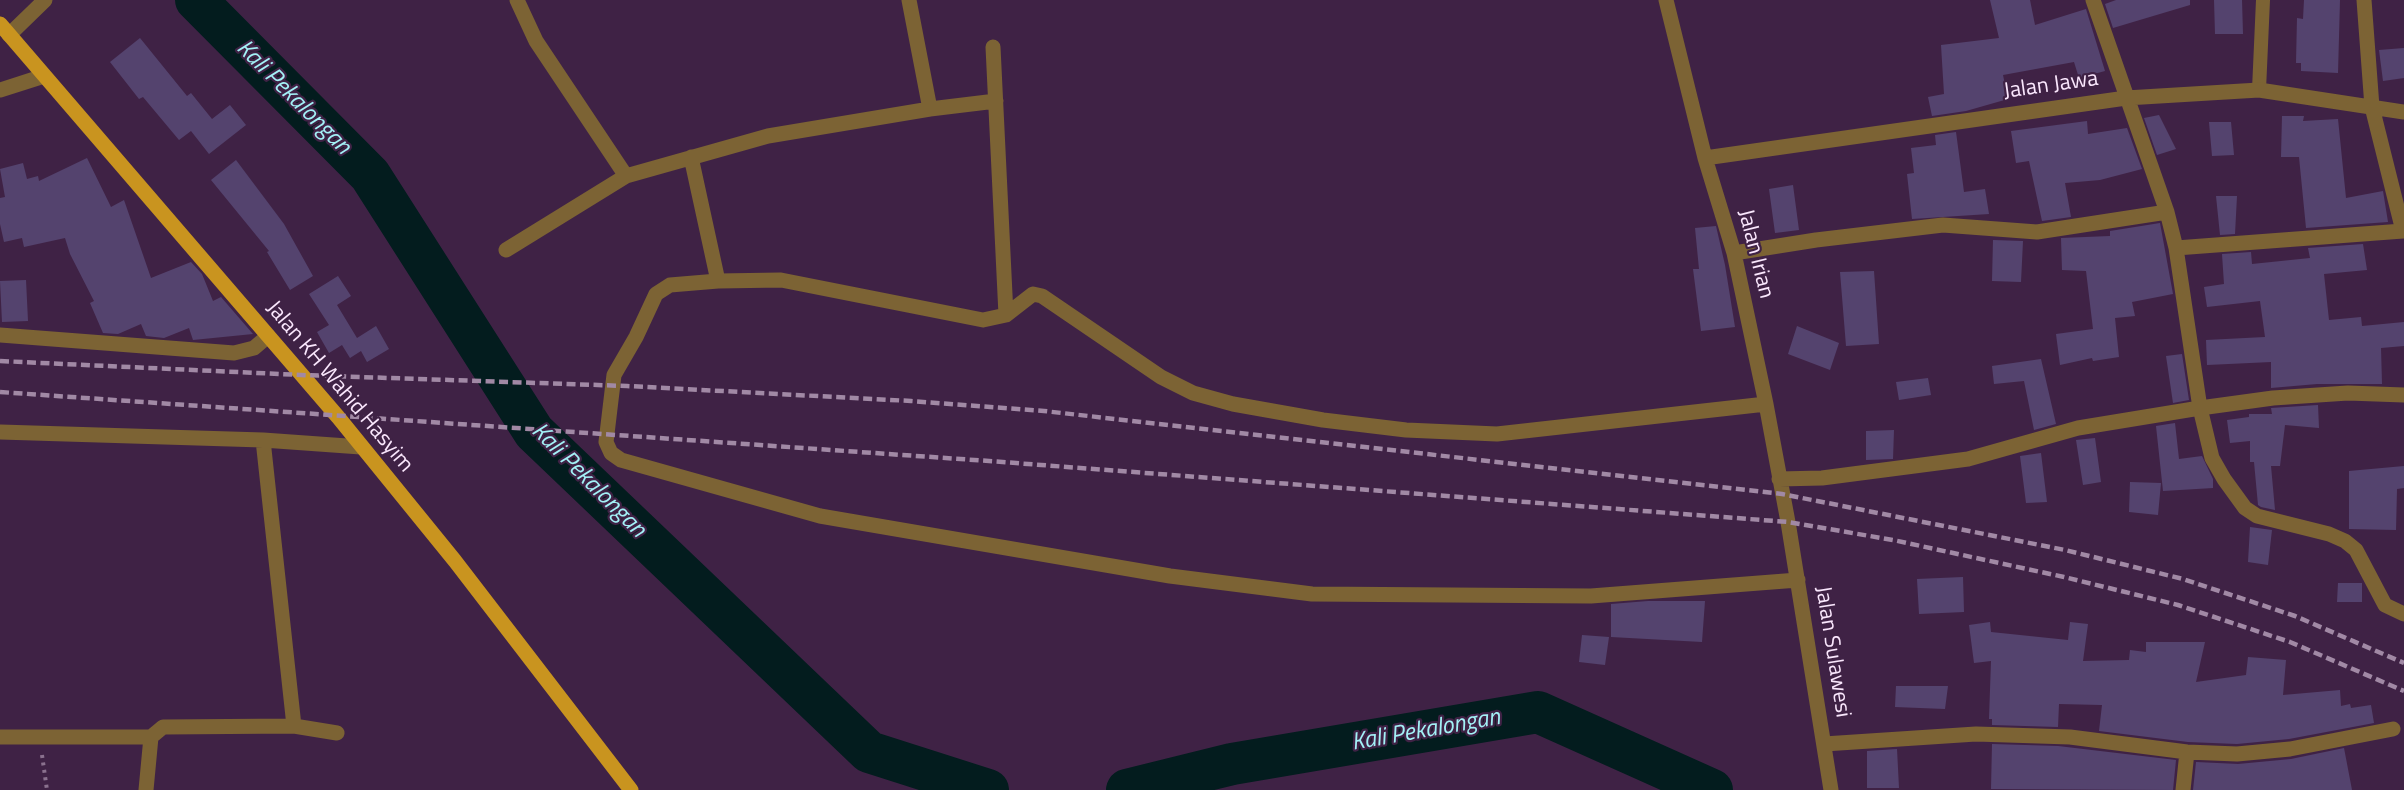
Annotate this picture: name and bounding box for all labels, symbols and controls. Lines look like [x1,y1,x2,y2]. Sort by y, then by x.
water label: Kali Pekalongan [230,35,356,161]
street label: Jalan Jawa [2002,66,2100,106]
street label: Jalan Irian [1731,207,1779,301]
street label: Jalan KH Wahid Hasyim [260,296,418,478]
water label: Kali Pekalongan [525,418,651,544]
street label: Jalan Sulawesi [1809,584,1855,720]
water label: Kali Pekalongan [1350,704,1502,758]

